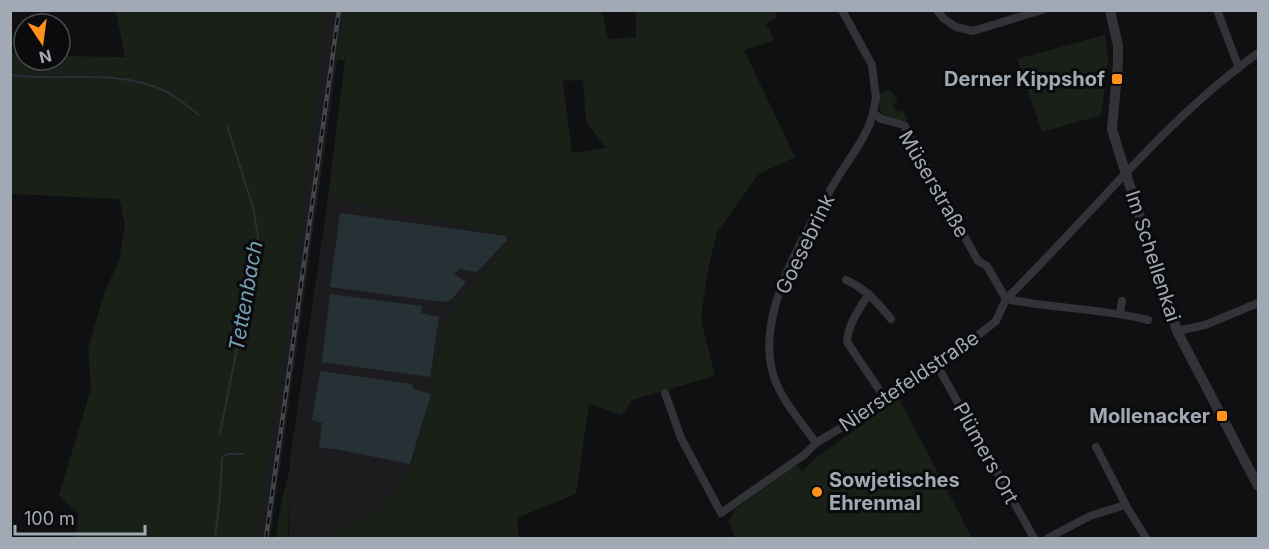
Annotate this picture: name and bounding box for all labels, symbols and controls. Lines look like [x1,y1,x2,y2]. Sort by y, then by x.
north arrow [12,12,72,72]
text: N [37,45,54,68]
place label: Derner Kippshof [944,67,1105,91]
marker: Derner Kippshof [1110,72,1124,86]
street label: Müserstraße [894,126,974,242]
street label: Im Schellenkai [1120,187,1186,325]
street label: Goesebrink [770,190,840,298]
water label: Tettenbach [223,239,268,353]
street label: Nierstefeldstraße [835,325,983,437]
street label: Plümers Ort [948,398,1024,508]
place label: Mollenacker [1089,404,1210,428]
marker: Mollenacker [1215,409,1229,423]
place label: Sowjetisches Ehrenmal [829,468,960,515]
marker: Sowjetisches Ehrenmal [810,485,824,499]
scale bar [15,498,146,536]
text: 100 m [24,508,75,529]

